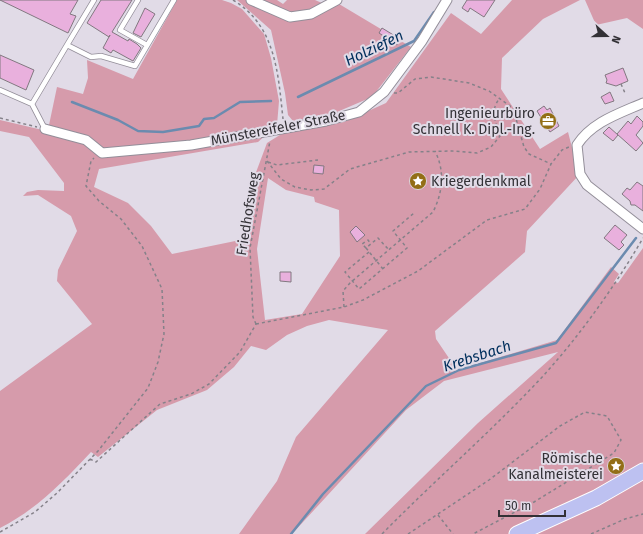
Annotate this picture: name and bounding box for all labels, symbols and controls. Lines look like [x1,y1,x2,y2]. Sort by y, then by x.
north arrow [587,16,627,56]
water label: Holziefen [342,26,406,70]
text: N [608,34,623,45]
place label: Ingenieurbüro Schnell K. Dipl.-Ing. [413,105,535,138]
street label: Münstereifeler Straße [209,107,347,149]
office icon: Ingenieurbüro Schnell K. Dipl.-Ing. [538,111,558,131]
street label: Friedhofsweg [233,170,263,257]
place icon: Kriegerdenkmal [408,171,428,191]
place label: Kriegerdenkmal [431,173,531,190]
water label: Krebsbach [441,337,513,375]
place label: Römische Kanalmeisterei [508,450,603,483]
place icon: Römische Kanalmeisterei [606,456,626,476]
scale bar [499,492,565,518]
text: 50 m [505,499,531,513]

